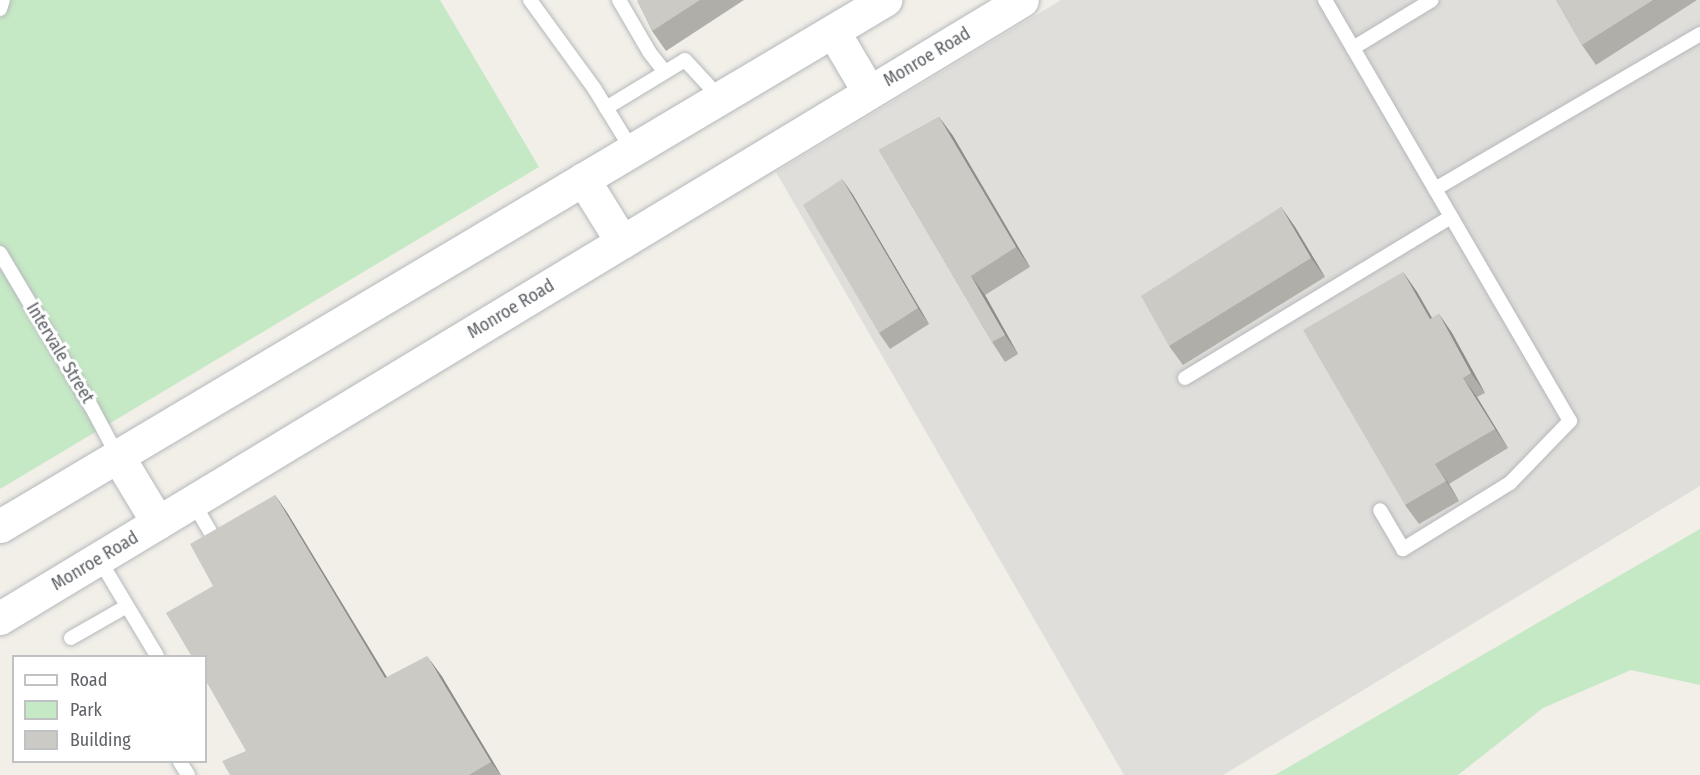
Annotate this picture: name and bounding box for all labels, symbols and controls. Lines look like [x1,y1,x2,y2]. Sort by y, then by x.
street label: Monroe Road [880,23,974,91]
street label: Monroe Road [464,275,558,343]
street label: Intervale Street [22,299,98,407]
street label: Monroe Road [48,527,142,595]
legend [12,655,207,763]
text: Road [70,669,107,691]
text: Park [70,699,102,721]
text: Building [70,729,131,751]

